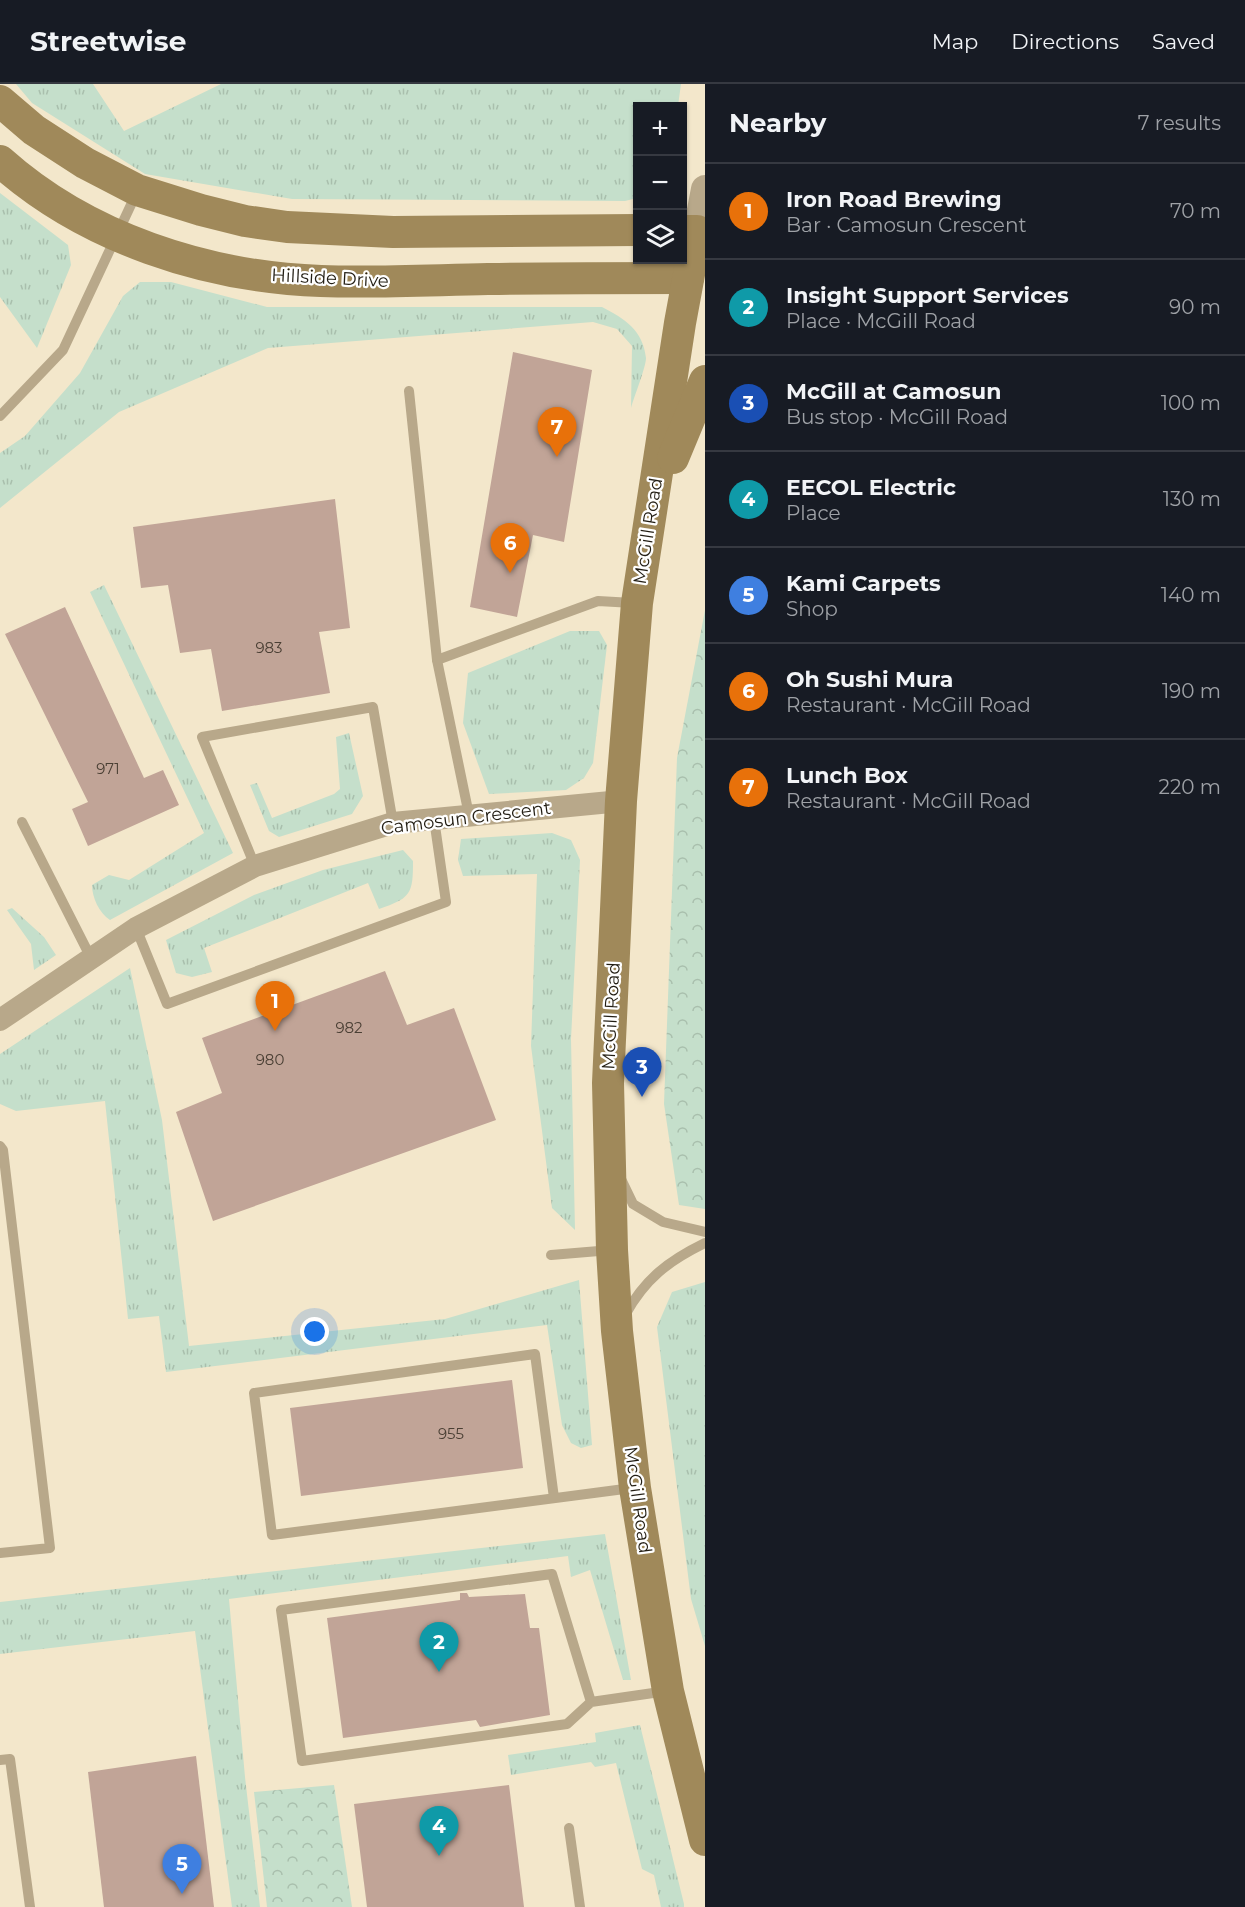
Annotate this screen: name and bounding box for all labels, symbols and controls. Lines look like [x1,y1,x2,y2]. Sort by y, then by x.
text: Streetwise [30,24,186,58]
text: Map [932,29,978,54]
text: Directions [1011,29,1119,54]
text: Saved [1152,29,1215,54]
map controls [633,102,687,264]
button: + [633,102,687,156]
text: Nearby [729,107,826,139]
text: 7 results [1138,111,1221,135]
button: − [633,156,687,210]
text: Iron Road Brewing [786,186,1002,213]
text: 1 [745,199,752,223]
text: 70 m [1170,199,1221,223]
button: layers [633,210,687,264]
text: Bar · Camosun Crescent [786,213,1027,237]
street label: Hillside Drive [271,264,389,292]
text: Insight Support Services [786,282,1069,309]
text: 2 [743,295,754,319]
text: 90 m [1169,295,1221,319]
text: Place · McGill Road [786,309,976,333]
text: McGill at Camosun [786,378,1001,405]
text: 3 [743,391,754,415]
text: 100 m [1161,391,1221,415]
text: Bus stop · McGill Road [786,405,1008,429]
pin: 7 [538,408,576,457]
text: EECOL Electric [786,474,956,501]
street label: McGill Road [629,476,667,586]
text: 4 [742,487,755,511]
text: 130 m [1163,487,1221,511]
text: Place [786,501,841,525]
pin: 6 [490,524,530,573]
text: Kami Carpets [786,570,941,597]
text: 5 [743,583,754,607]
text: 140 m [1161,583,1221,607]
text: Shop [786,597,838,621]
house number: 983 [255,638,283,657]
text: Oh Sushi Mura [786,666,953,693]
text: 6 [742,679,755,703]
text: 190 m [1162,679,1221,703]
text: Restaurant · McGill Road [786,693,1031,717]
house number: 971 [96,759,120,778]
text: Lunch Box [786,762,908,789]
text: 7 [742,775,755,799]
text: 220 m [1159,775,1221,799]
text: Restaurant · McGill Road [786,789,1031,813]
street label: Camosun Crescent [380,797,552,839]
street label: McGill Road [597,962,625,1070]
pin: 1 [256,982,294,1031]
house number: 982 [335,1018,363,1037]
pin: 3 [622,1048,662,1097]
house number: 980 [256,1050,284,1069]
your location [300,1317,329,1346]
house number: 955 [438,1424,464,1443]
street label: McGill Road [620,1445,656,1555]
pin: 2 [420,1622,458,1672]
pin: 4 [420,1806,458,1856]
pin: 5 [162,1844,201,1894]

